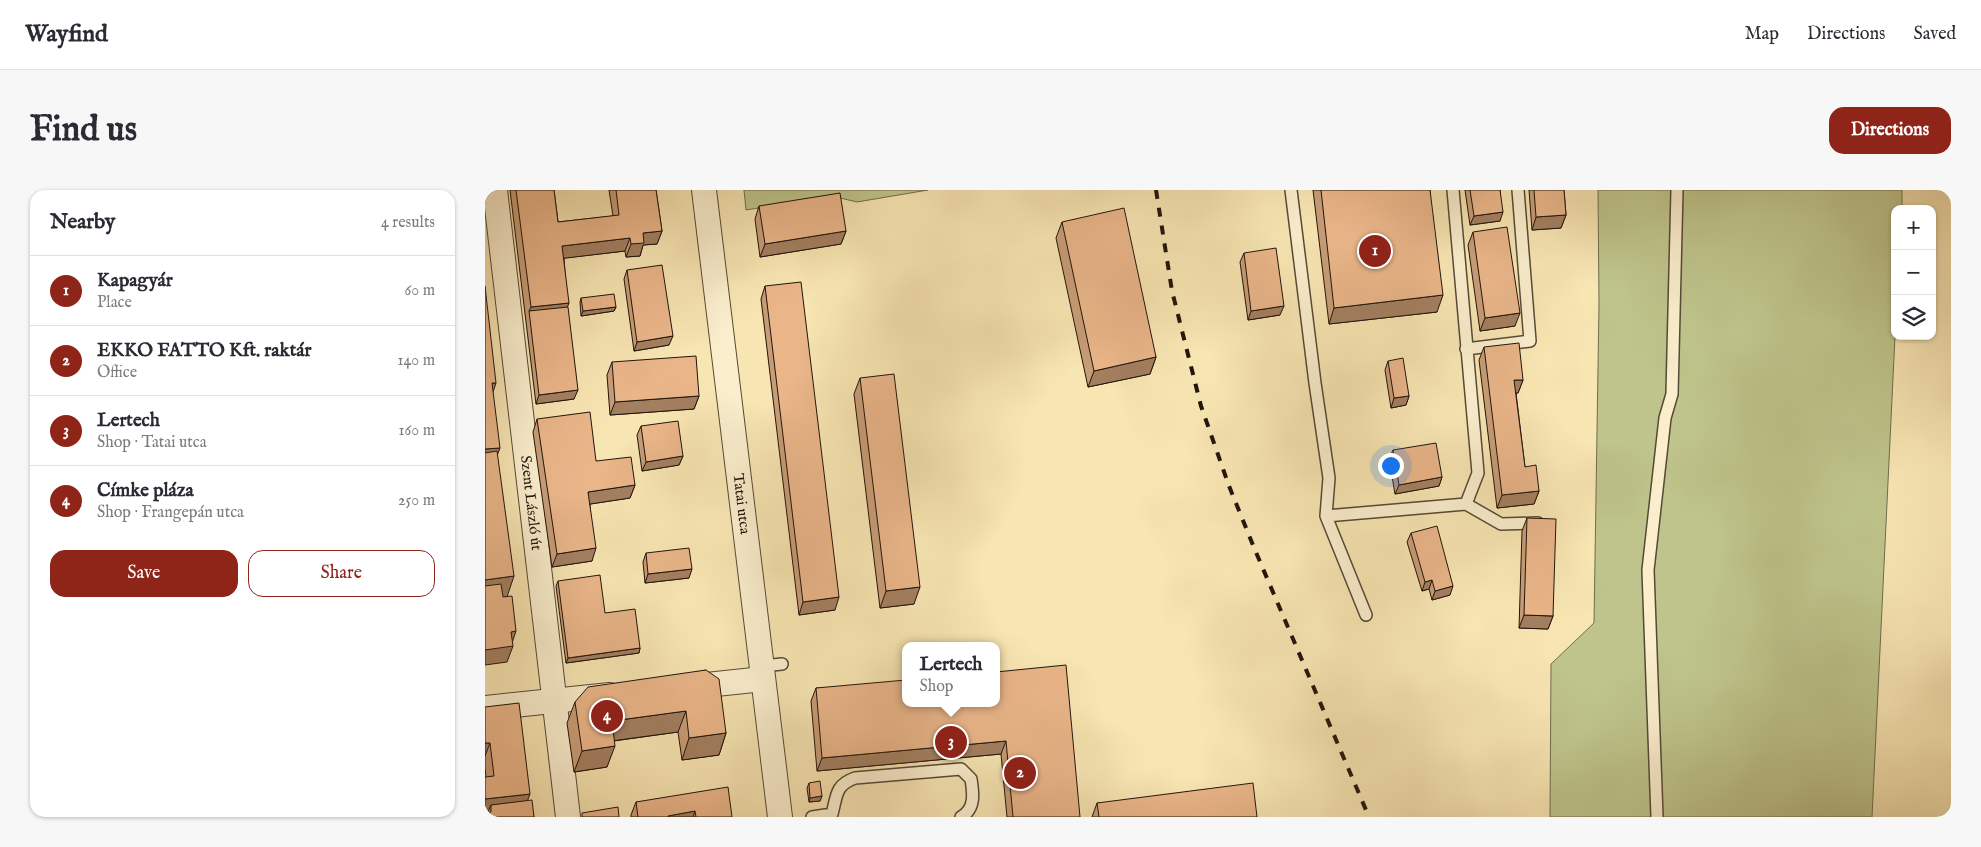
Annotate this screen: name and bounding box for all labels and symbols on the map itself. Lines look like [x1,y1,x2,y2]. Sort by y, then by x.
pin: 1 [1359,232,1391,270]
your location [1378,453,1404,479]
street label: Szent László út [516,454,546,552]
street label: Tatai utca [729,472,755,536]
pin: 4 [591,697,623,735]
pin: 3 [935,723,967,761]
pin: 2 [1004,754,1036,792]

